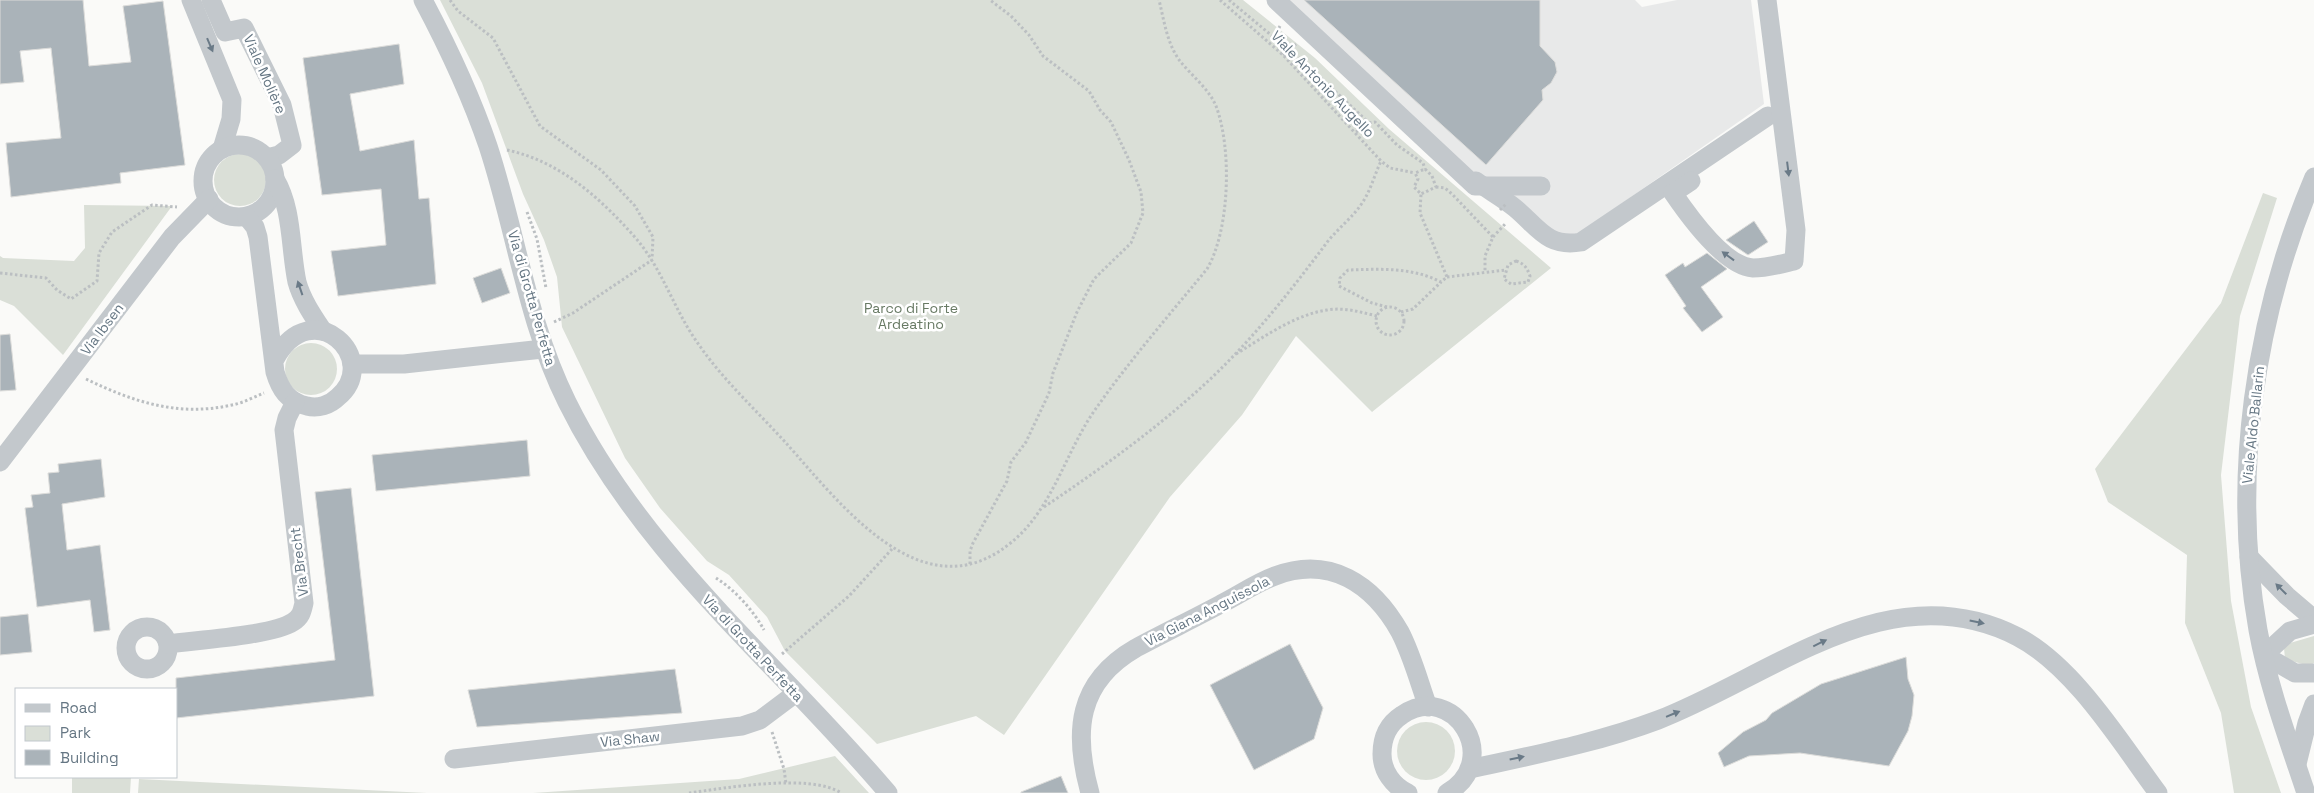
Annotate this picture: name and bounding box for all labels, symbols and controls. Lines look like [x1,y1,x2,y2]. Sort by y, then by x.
street label: Viale Antonio Augello [1267,27,1379,141]
street label: Viale Molière [240,32,290,116]
one-way arrow [206,38,214,53]
one-way arrow [1784,161,1792,177]
street label: Via di Grotta Perfetta [504,228,560,368]
one-way arrow [1721,251,1735,261]
one-way arrow [296,280,304,295]
street label: Via Ibsen [77,299,127,359]
park label: Parco di Forte Ardeatino [864,299,958,333]
street label: Viale Aldo Ballarin [2238,365,2268,485]
street label: Via Brecht [286,526,312,598]
street label: Via Giana Anguissola [1142,572,1272,650]
one-way arrow [2275,584,2287,596]
street label: Via di Grotta Perfetta [699,591,807,705]
one-way arrow [1969,618,1985,626]
one-way arrow [1812,639,1827,648]
legend [15,688,178,778]
text: Road [60,698,97,717]
one-way arrow [1666,709,1680,717]
text: Park [60,723,91,742]
street label: Via Shaw [599,727,661,751]
text: Building [60,748,119,767]
one-way arrow [1510,754,1526,762]

